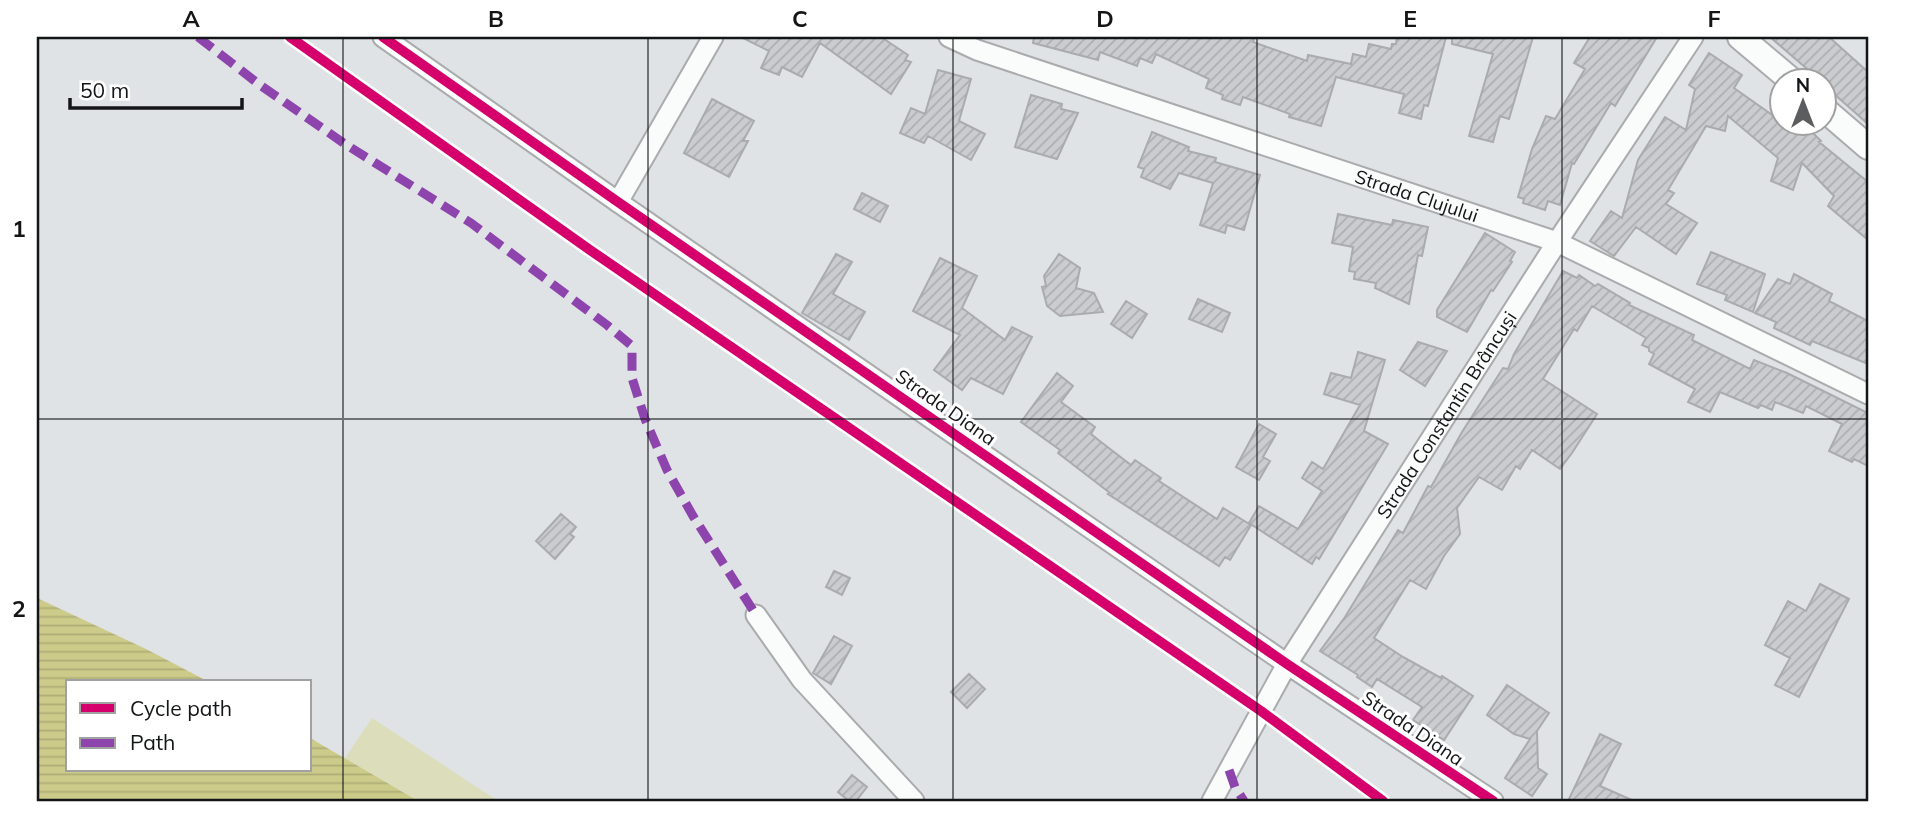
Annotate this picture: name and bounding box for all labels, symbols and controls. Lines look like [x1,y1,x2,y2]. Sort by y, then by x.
text: A [182,4,200,33]
text: B [488,4,504,33]
text: C [792,4,808,33]
text: D [1096,4,1114,33]
text: E [1403,4,1417,33]
text: F [1707,4,1721,33]
scale bar [70,66,242,110]
north arrow [1769,66,1839,136]
text: N [1796,73,1810,97]
text: 50 m [80,77,129,103]
street label: Strada Clujului [1352,164,1481,227]
text: 1 [12,214,26,243]
street label: Strada Constantin Brâncuși [1371,307,1522,523]
street label: Strada Diana [891,364,1001,450]
text: 2 [12,594,26,623]
legend [66,680,312,772]
street label: Strada Diana [1358,685,1468,771]
text: Cycle path [130,695,232,721]
text: Path [130,729,175,755]

